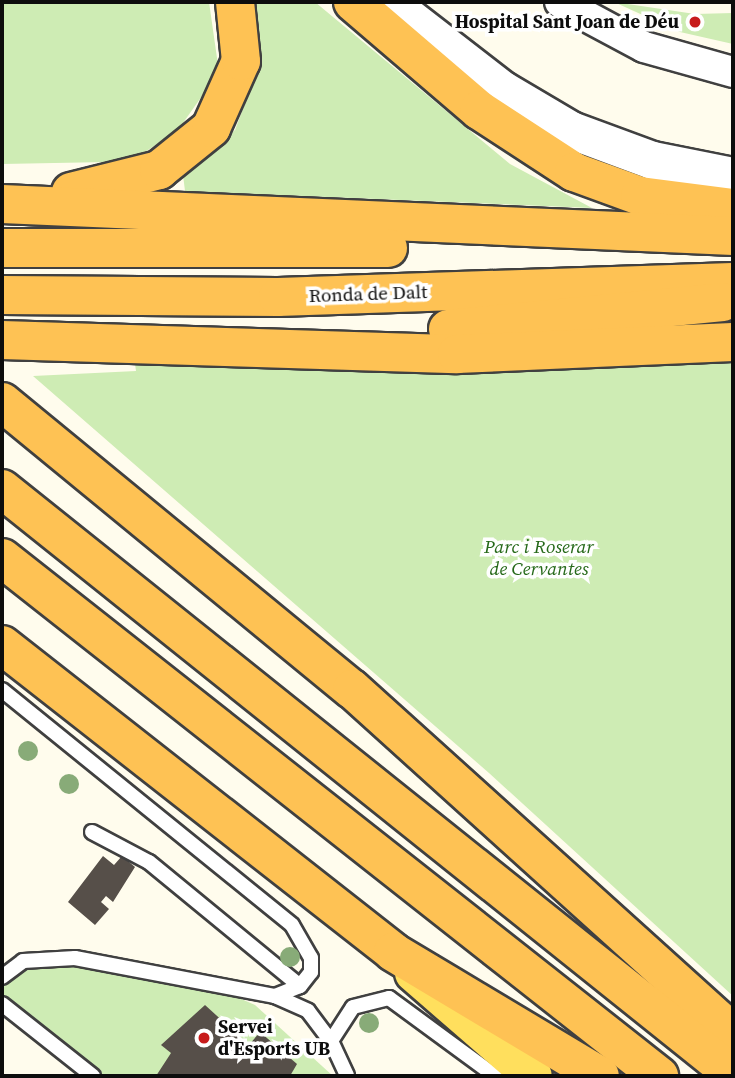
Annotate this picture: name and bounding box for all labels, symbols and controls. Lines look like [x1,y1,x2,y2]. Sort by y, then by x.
place label: Hospital Sant Joan de Déu [455,11,679,33]
marker: Hospital Sant Joan de Déu [685,12,705,32]
street label: Ronda de Dalt [308,281,428,307]
park label: Parc i Roserar de Cervantes [484,536,594,580]
place label: Servei d'Esports UB [218,1016,330,1060]
marker: Servei d'Esports UB [196,1030,212,1046]

